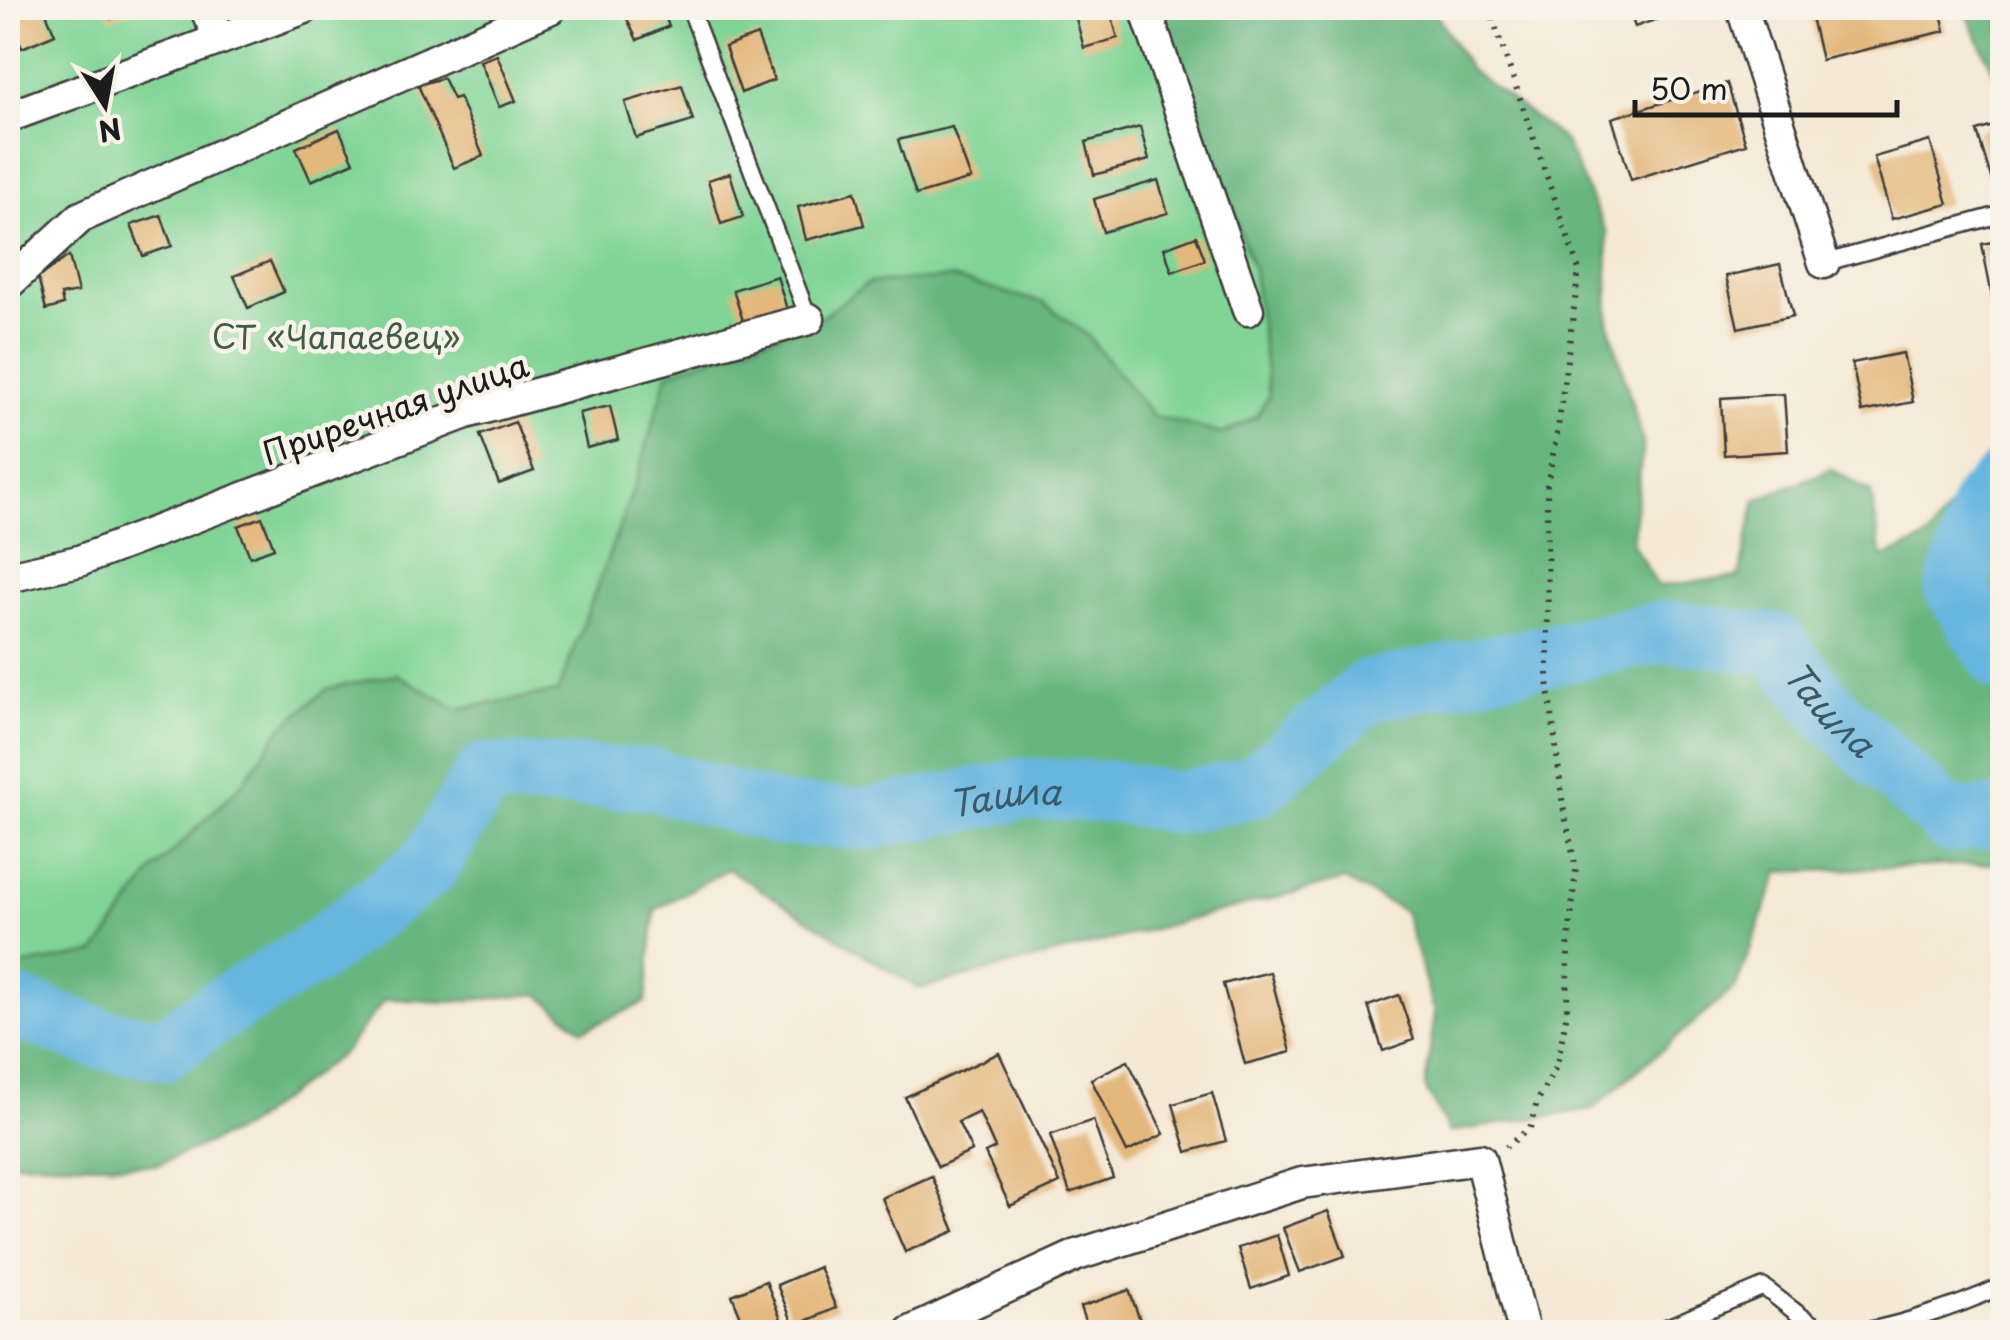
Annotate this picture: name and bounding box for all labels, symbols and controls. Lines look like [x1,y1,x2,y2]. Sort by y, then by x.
north arrow [55,55,155,155]
scale bar [1635,55,1898,117]
text: 50 m [1650,65,1728,110]
text: N [95,108,125,154]
park label: СТ «Чапаевец» [212,312,460,360]
street label: Приречная улица [255,340,535,476]
water label: Ташла [1772,649,1889,769]
water label: Ташла [944,762,1063,829]

